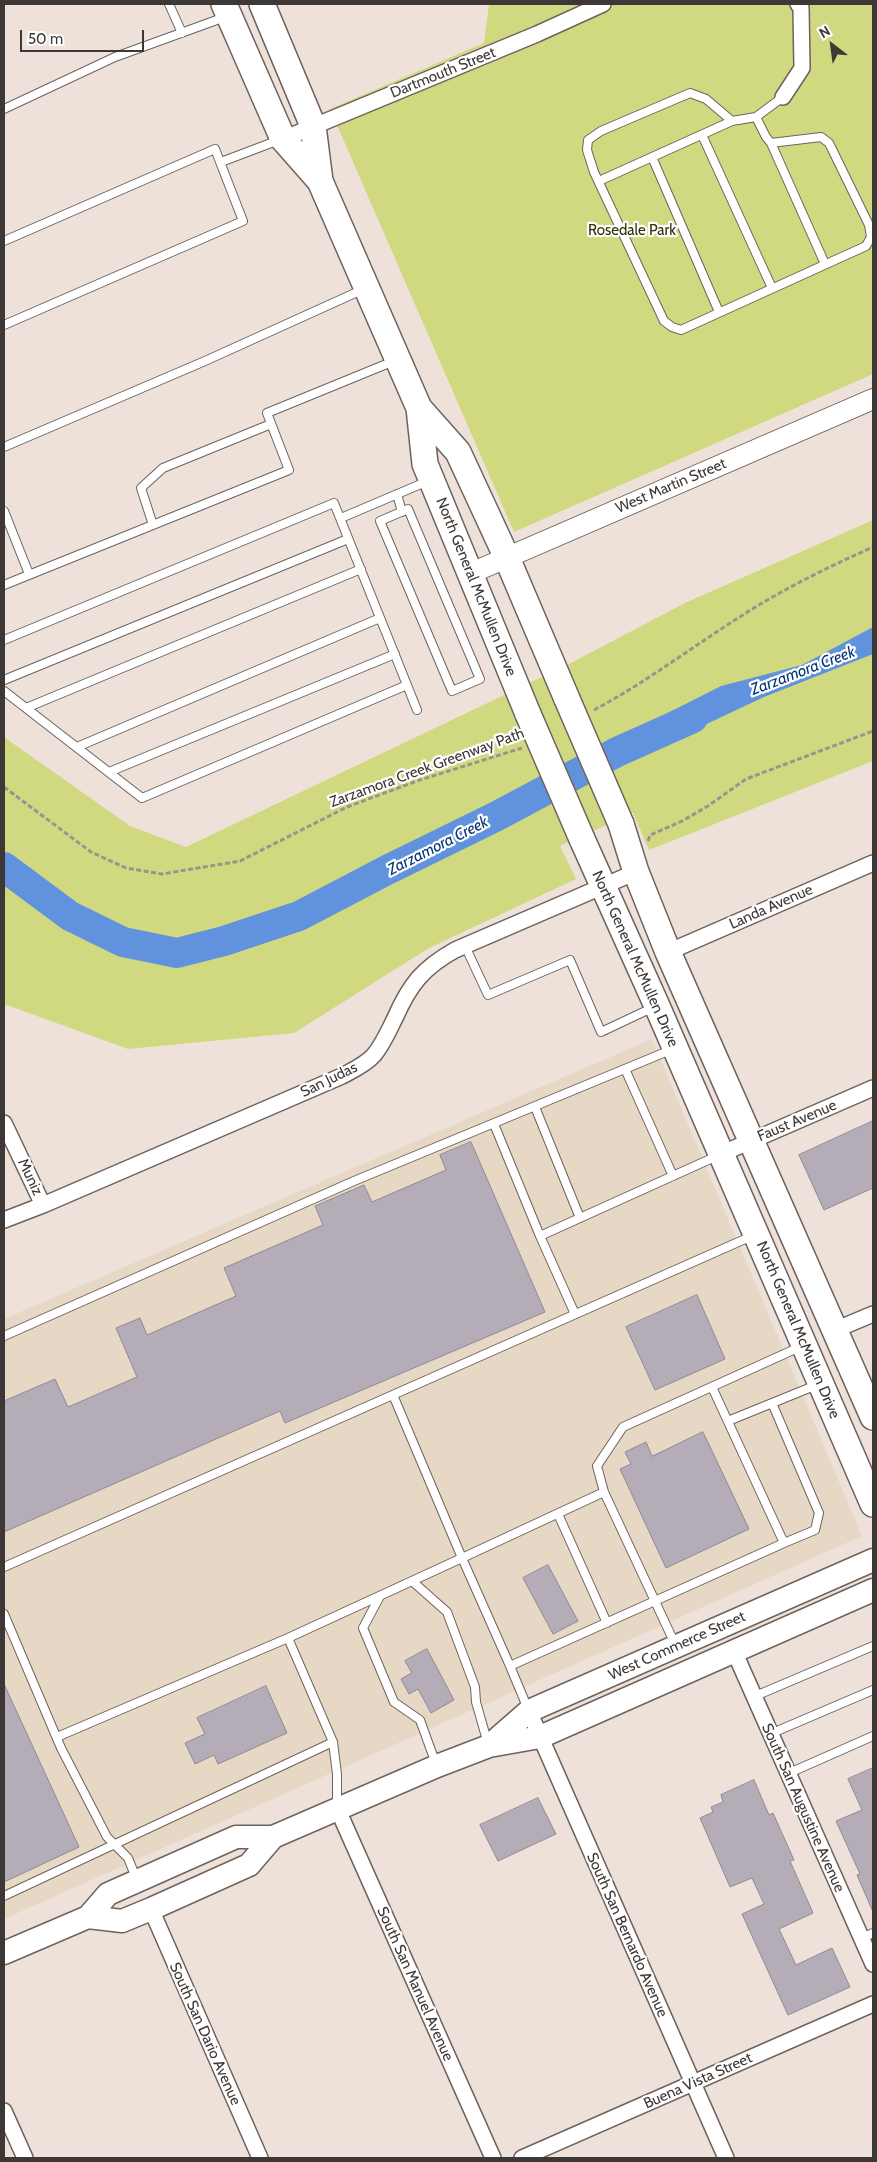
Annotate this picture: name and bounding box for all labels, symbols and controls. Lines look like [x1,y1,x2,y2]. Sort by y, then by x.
scale bar [22,20,146,52]
north arrow [807,20,857,70]
text: N [816,22,833,42]
text: 50 m [28,30,63,48]
street label: Dartmouth Street [388,44,498,102]
park label: Rosedale Park [588,222,676,240]
street label: West Martin Street [613,455,729,517]
street label: North General McMullen Drive [432,495,520,679]
water label: Zarzamora Creek [748,642,858,700]
street label: Zarzamora Creek Greenway Path [327,724,527,812]
water label: Zarzamora Creek [385,812,491,880]
street label: North General McMullen Drive [588,868,682,1050]
street label: Landa Avenue [726,881,816,933]
street label: San Judas [298,1059,360,1101]
street label: Faust Avenue [755,1096,839,1146]
street label: Muniz [14,1156,46,1198]
street label: North General McMullen Drive [752,1239,844,1421]
street label: West Commerce Street [606,1608,748,1684]
street label: South San Augustine Avenue [758,1721,848,1895]
street label: South San Bernardo Avenue [583,1850,671,2020]
street label: South San Manuel Avenue [373,1904,457,2064]
street label: South San Dario Avenue [165,1960,245,2108]
street label: Buena Vista Street [641,2049,755,2113]

